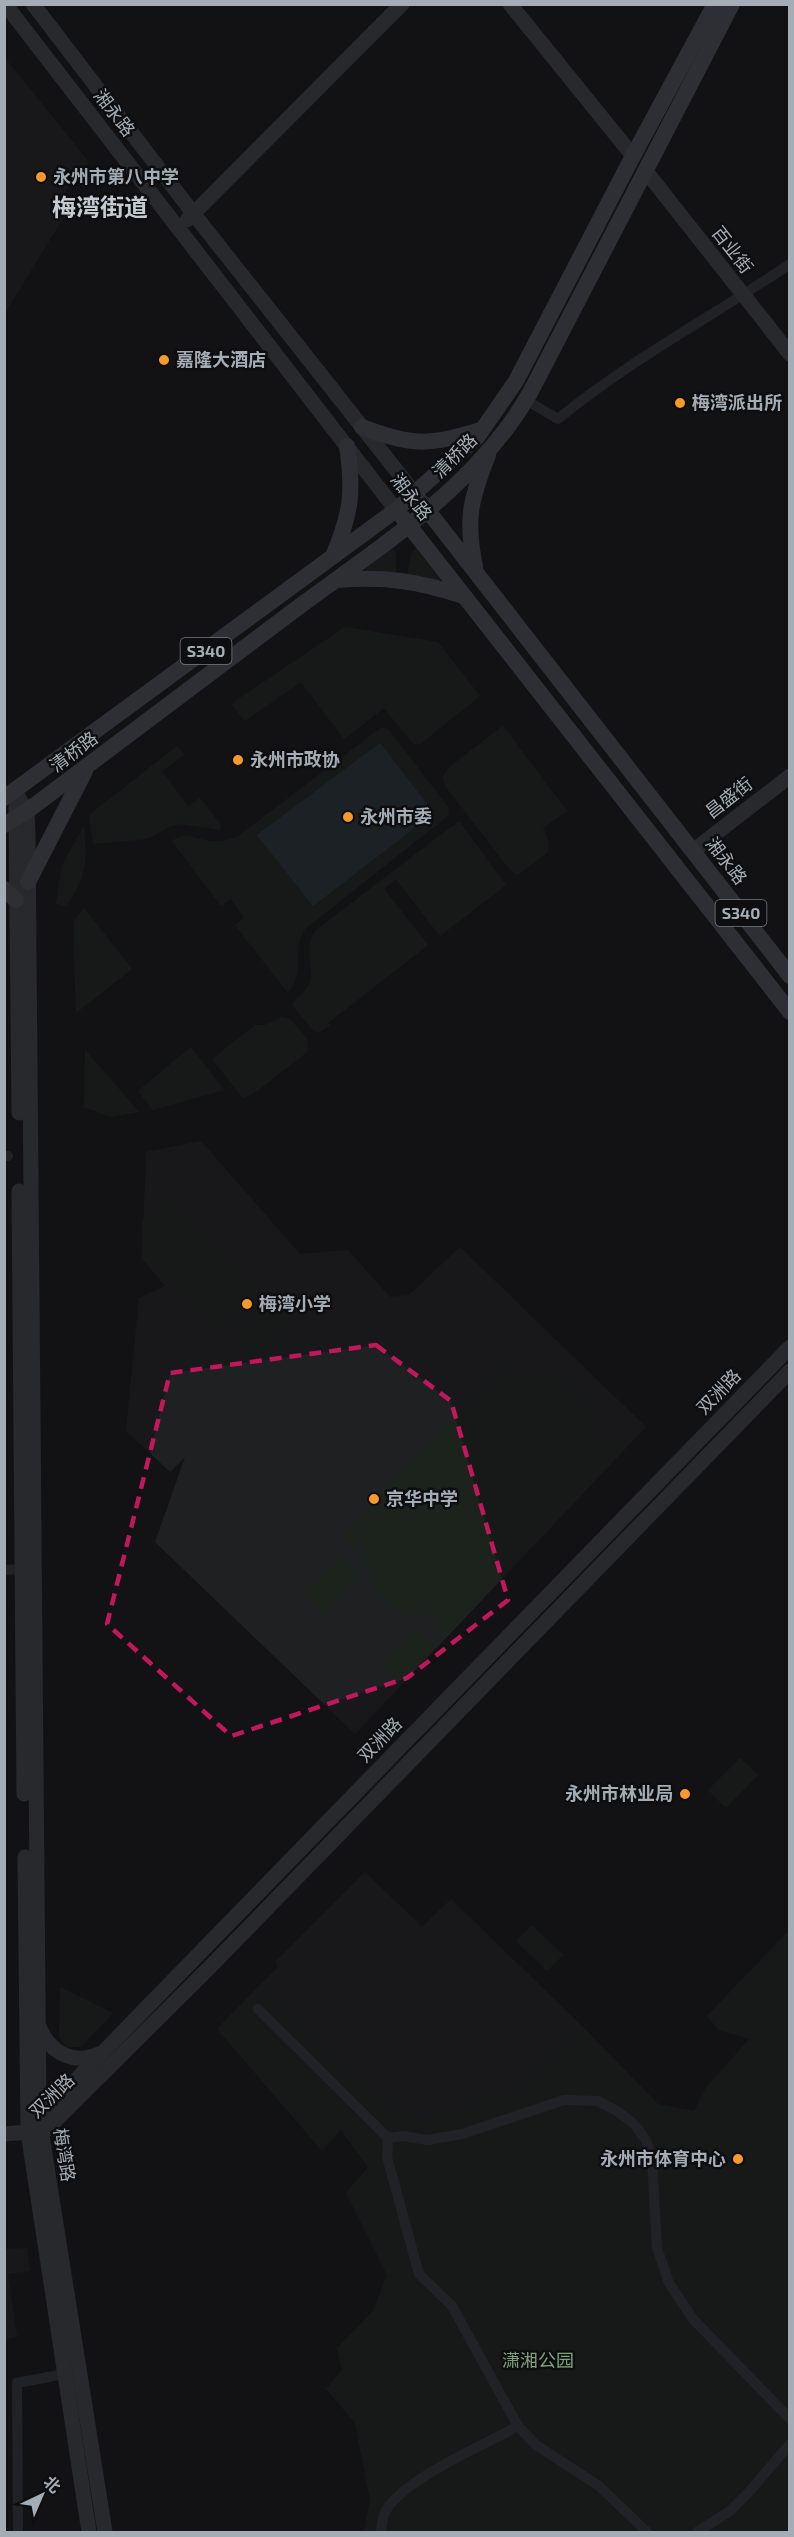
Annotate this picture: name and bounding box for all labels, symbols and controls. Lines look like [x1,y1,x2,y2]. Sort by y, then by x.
street label: 湘永路 [89,84,140,140]
place label: 永州市第八中学 [53,165,179,187]
marker: 永州市第八中学 [34,170,48,184]
district label: 梅湾街道 [52,192,148,221]
street label: 百业街 [707,221,758,277]
place label: 嘉隆大酒店 [176,348,266,370]
marker: 嘉隆大酒店 [157,353,171,367]
place label: 梅湾派出所 [692,391,782,413]
marker: 梅湾派出所 [673,396,687,410]
street label: 清桥路 [427,428,481,482]
street label: 湘永路 [386,468,437,524]
road number: S340 [180,638,232,664]
street label: 清桥路 [45,726,102,776]
place label: 永州市政协 [250,748,340,770]
marker: 永州市政协 [231,753,245,767]
street label: 昌盛街 [700,772,756,823]
place label: 永州市委 [360,805,432,827]
marker: 永州市委 [341,810,355,824]
street label: 湘永路 [701,832,752,888]
road number: S340 [716,900,766,926]
place label: 梅湾小学 [259,1292,331,1314]
marker: 梅湾小学 [240,1297,254,1311]
street label: 双洲路 [692,1364,745,1418]
place label: 京华中学 [386,1487,458,1509]
marker: 京华中学 [367,1492,381,1506]
street label: 双洲路 [353,1712,406,1766]
place label: 永州市林业局 [565,1782,673,1804]
marker: 永州市林业局 [678,1787,692,1801]
street label: 双洲路 [24,2069,78,2122]
street label: 梅湾路 [50,2126,80,2183]
place label: 永州市体育中心 [600,2147,726,2169]
marker: 永州市体育中心 [731,2152,745,2166]
park label: 潇湘公园 [502,2349,574,2371]
north arrow [12,2465,72,2525]
text: 北 [40,2471,65,2496]

